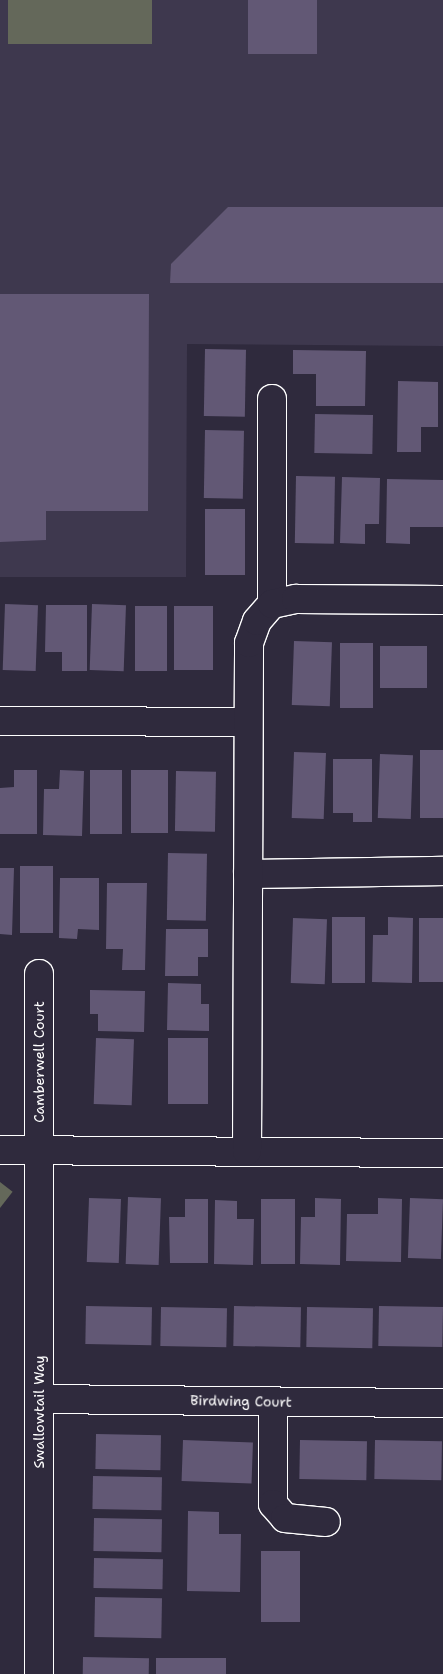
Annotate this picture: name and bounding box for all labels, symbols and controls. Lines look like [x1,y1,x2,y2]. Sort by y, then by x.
street label: Camberwell Court [31,1001,47,1123]
street label: Swallowtail Way [31,1355,47,1469]
street label: Birdwing Court [190,1392,292,1410]

